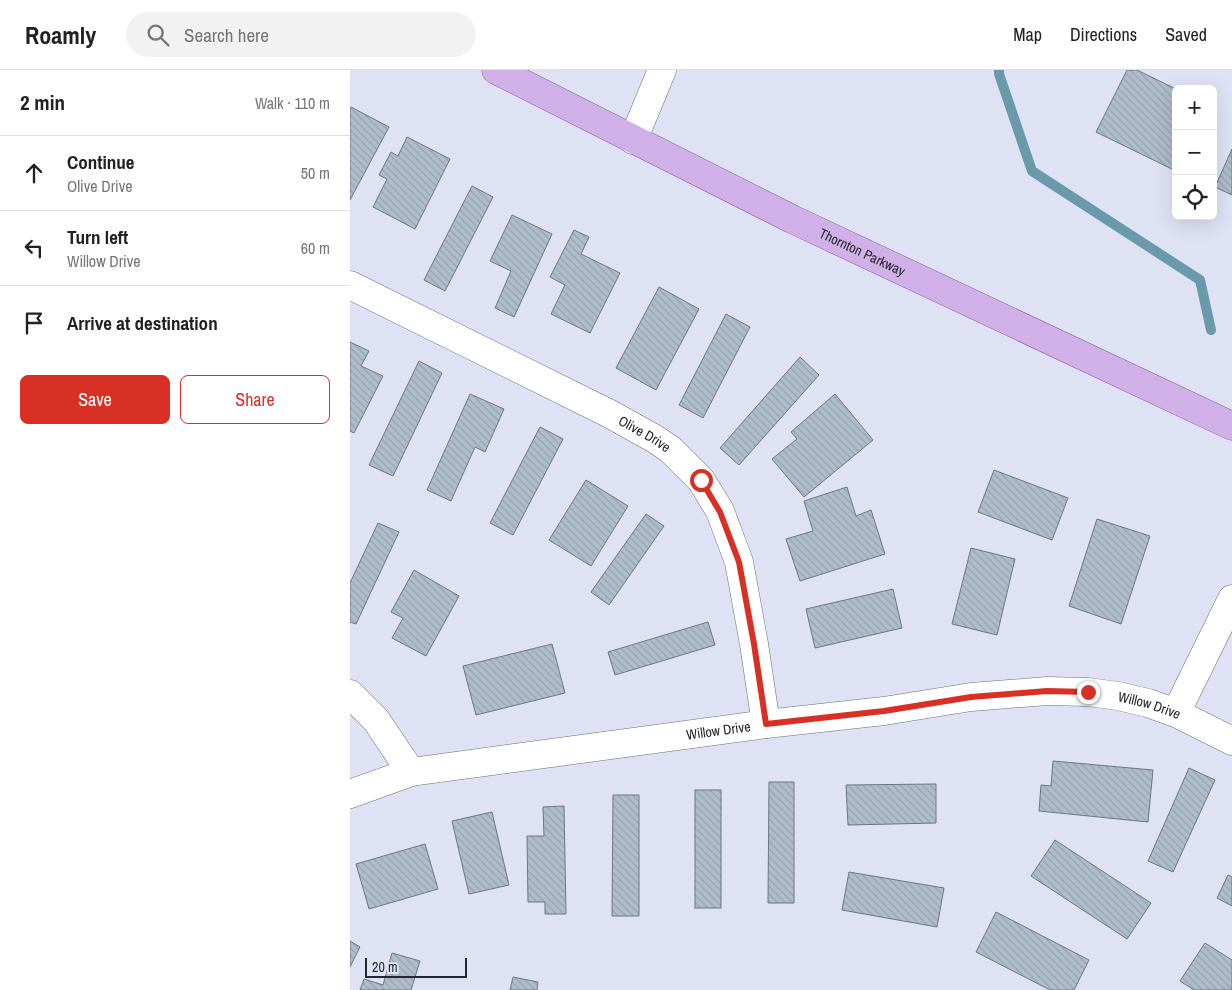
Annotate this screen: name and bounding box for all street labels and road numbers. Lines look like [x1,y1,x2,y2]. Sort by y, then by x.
street label: Thornton Parkway [816,224,908,280]
street label: Olive Drive [615,411,674,456]
street label: Willow Drive [1116,687,1184,723]
street label: Willow Drive [685,717,752,744]

